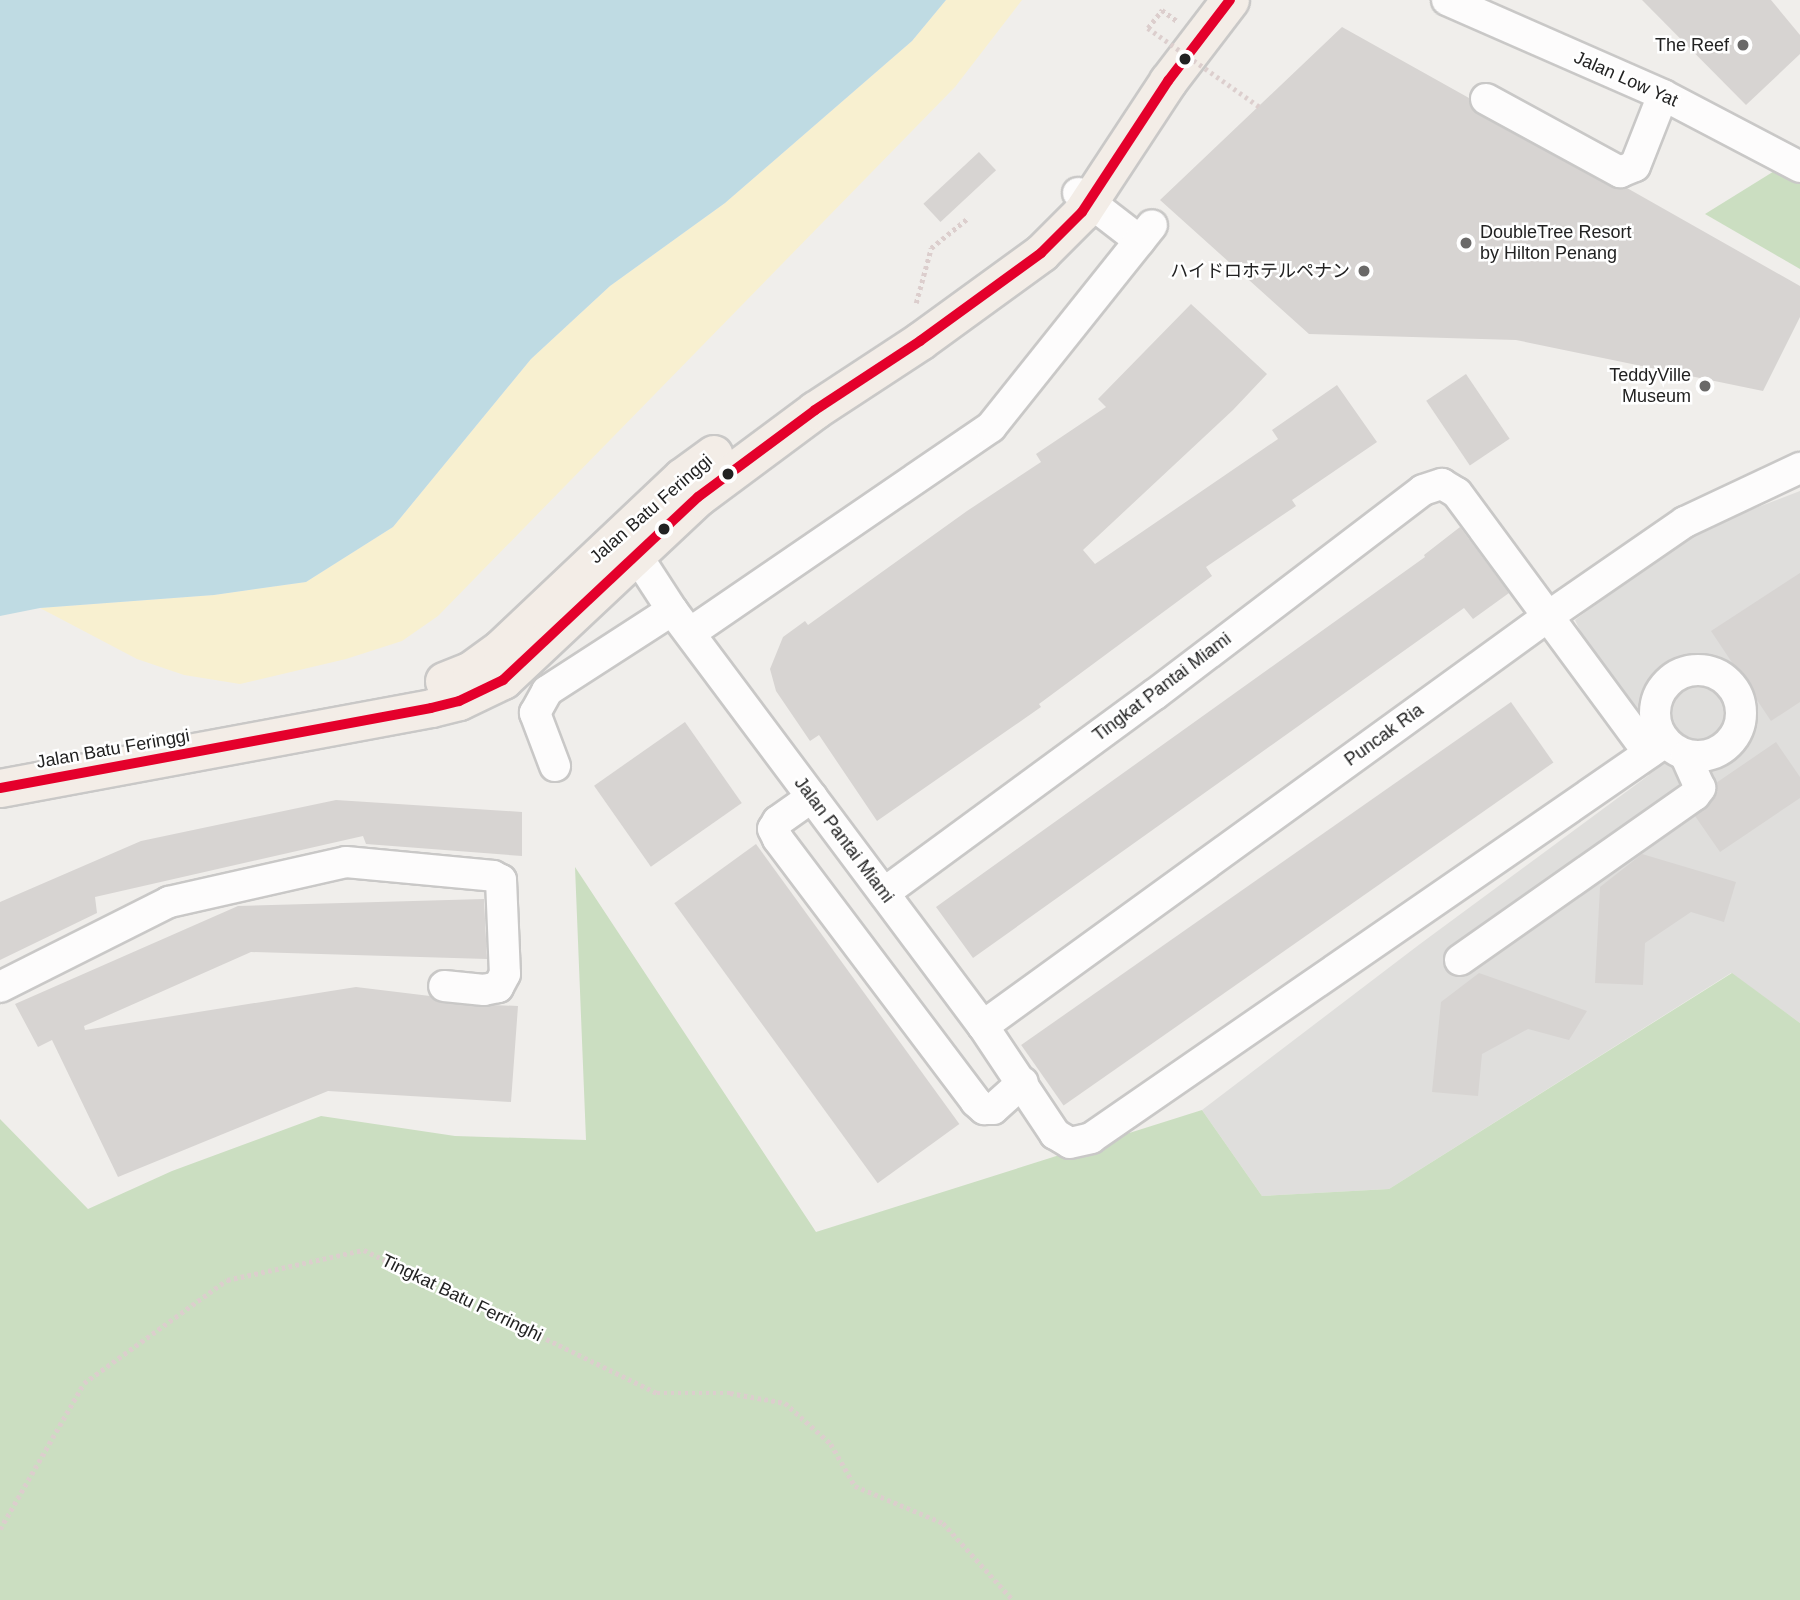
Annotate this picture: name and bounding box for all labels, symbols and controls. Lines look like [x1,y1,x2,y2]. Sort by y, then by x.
place label: The Reef [1655,34,1729,56]
marker: The Reef [1735,37,1751,53]
street label: Jalan Low Yat [1571,46,1681,112]
unlabelled marker [1178,52,1192,66]
place label: DoubleTree Resort by Hilton Penang [1480,222,1631,264]
marker: DoubleTree Resort by Hilton Penang [1458,235,1474,251]
place label: ハイドロホテルペナン [1170,260,1350,282]
marker: ハイドロホテルペナン [1356,263,1372,279]
place label: TeddyVille Museum [1609,365,1691,408]
marker: TeddyVille Museum [1697,378,1713,394]
street label: Jalan Batu Feringgi [585,450,717,568]
unlabelled marker [721,467,735,481]
unlabelled marker [657,522,671,536]
street label: Tingkat Pantai Miami [1089,628,1235,746]
street label: Puncak Ria [1340,699,1428,771]
street label: Jalan Batu Feringgi [35,725,191,773]
street label: Jalan Pantai Miami [790,773,898,907]
street label: Tingkat Batu Ferringhi [378,1250,546,1346]

